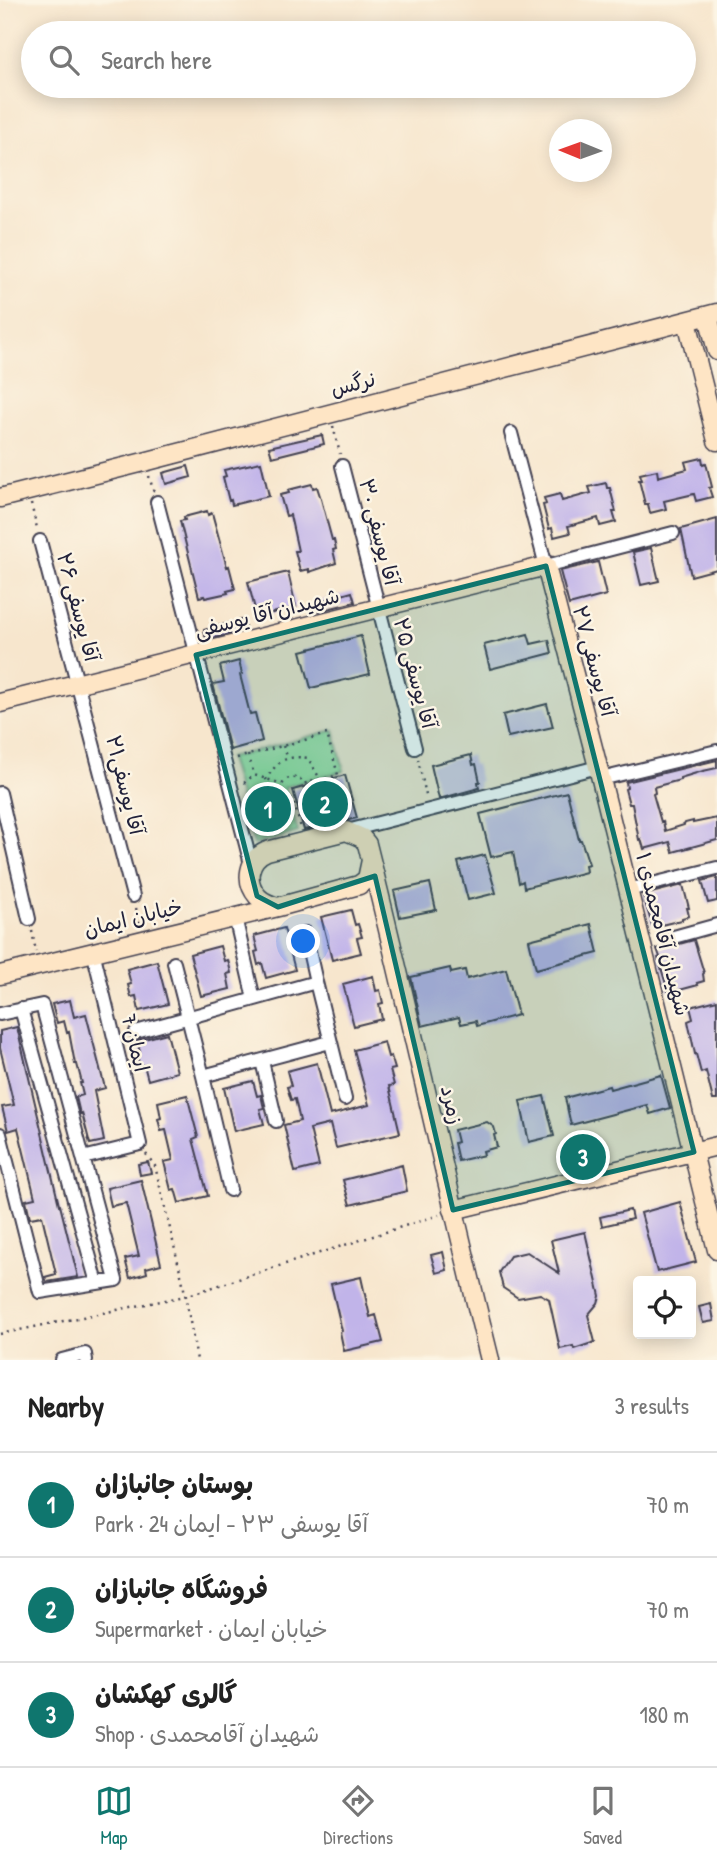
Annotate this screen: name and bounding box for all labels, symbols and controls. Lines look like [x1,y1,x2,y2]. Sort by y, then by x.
search box [21,21,696,98]
icon: search [45,41,83,79]
text: Search here [101,42,212,77]
north arrow [549,119,612,182]
street label: نرگس [327,364,378,403]
street label: آقا یوسفی ۳۰ [352,476,407,589]
street label: آقا یوسفی ۲۶ [50,549,107,665]
street label: شهیدان آقا یوسفی [191,580,343,645]
street label: آقا یوسفی ۲۷ [566,602,623,720]
street label: آقا یوسفی ۲۵ [387,614,444,732]
street label: آقا یوسفی۲۱ [99,732,152,839]
pin: 2 [302,778,348,830]
pin: 1 [245,783,291,835]
street label: شهیدان آقامحمدی ۱ [629,849,698,1019]
street label: خیابان ایمان [81,891,185,944]
your location [286,924,320,958]
street label: ایمان 7 [114,1011,157,1075]
street label: زمرد [434,1083,471,1127]
pin: 3 [560,1131,606,1183]
map controls [633,1276,696,1339]
button: locate [633,1276,696,1339]
text: Nearby [28,1386,104,1426]
text: 3 results [614,1390,689,1421]
text: بوستان جانبازان [95,1466,253,1501]
text: 1 [47,1489,55,1520]
text: 70 m [646,1489,689,1520]
text: Park · آقا یوسفی ۲۳ - ایمان 24 [95,1508,368,1539]
text: فروشگاه جانبازان [95,1571,268,1606]
text: 2 [46,1594,56,1625]
text: 70 m [646,1594,689,1625]
text: Supermarket · خیابان ایمان [95,1613,328,1644]
text: گالری کهکشان [95,1676,237,1711]
text: 3 [46,1699,56,1730]
text: 180 m [639,1699,689,1730]
text: Shop · شهیدان آقامحمدی [95,1718,319,1749]
tab: Map [95,1782,133,1850]
tab: Directions [323,1782,393,1850]
tab: Saved [583,1782,622,1850]

